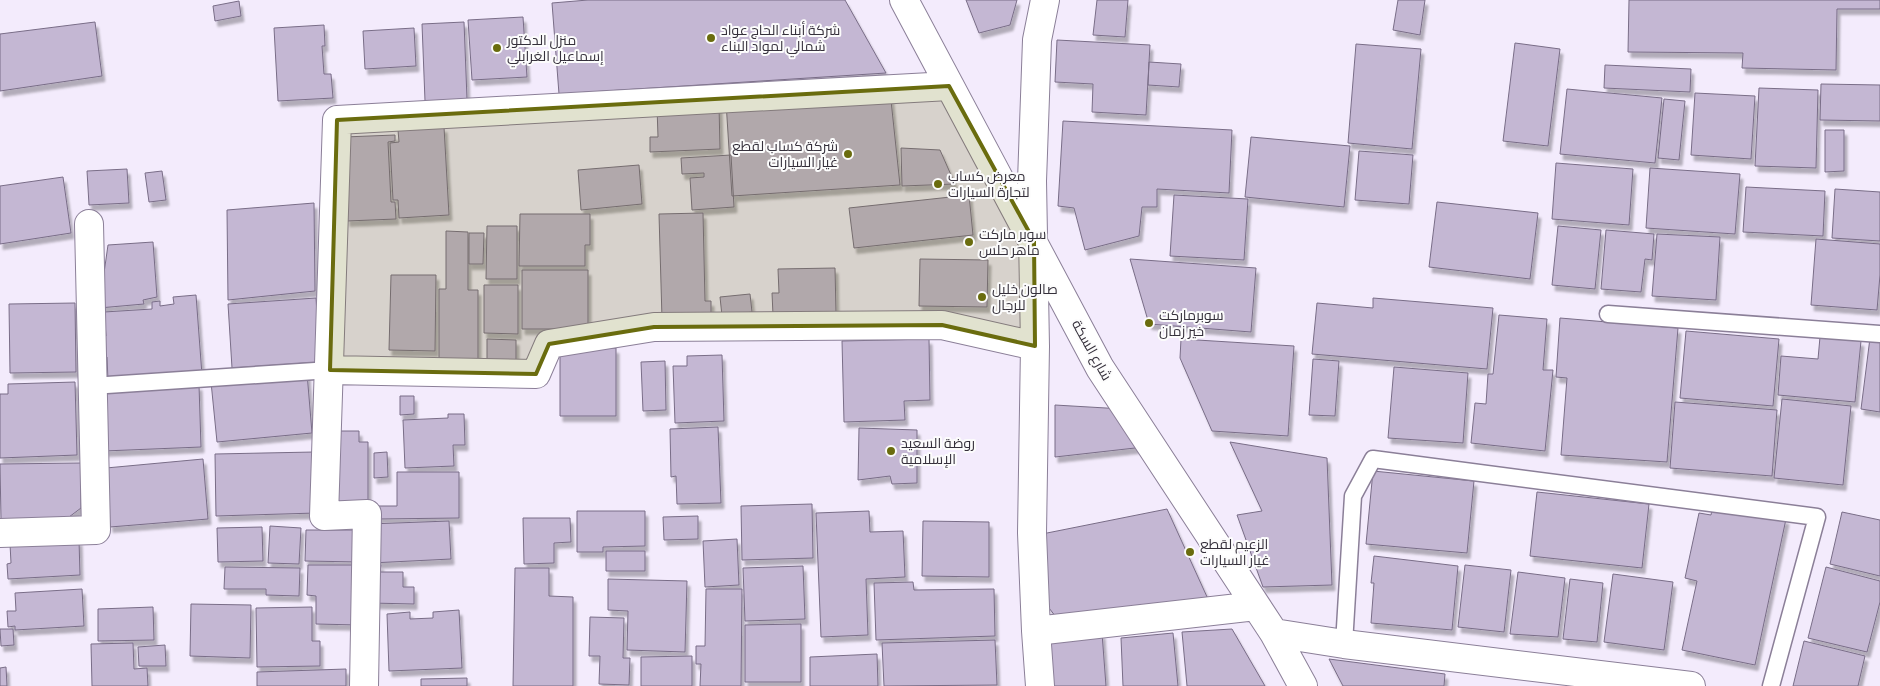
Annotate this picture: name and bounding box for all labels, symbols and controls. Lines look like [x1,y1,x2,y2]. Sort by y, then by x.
place label: شركة أبناء الحاج عواد شمالي لمواد البناء [721,21,840,58]
place label: منزل الدكتور إسماعيل الغرابلي [506,31,604,68]
marker: شركة أبناء الحاج عواد شمالي لمواد البناء [705,32,717,44]
marker: منزل الدكتور إسماعيل الغرابلي [491,42,503,54]
place label: شركة كساب لقطع غيار السيارات [732,137,838,173]
marker: شركة كساب لقطع غيار السيارات [842,148,854,160]
place label: معرض كساب لتجارة السيارات [948,167,1030,203]
marker: معرض كساب لتجارة السيارات [932,178,944,190]
place label: سوبر ماركت ماهر حلس [979,225,1046,261]
marker: سوبر ماركت ماهر حلس [963,236,975,248]
place label: صالون خليل للرجال [992,280,1058,316]
marker: صالون خليل للرجال [976,291,988,303]
place label: سوبرماركت خير زمان [1159,306,1224,342]
street label: شارع السكة [1066,316,1116,385]
marker: سوبرماركت خير زمان [1143,317,1155,329]
place label: روضة السعيد الإسلامية [901,434,975,470]
marker: روضة السعيد الإسلامية [885,445,897,457]
place label: الزعيم لقطع غيار السيارات [1200,535,1269,571]
marker: الزعيم لقطع غيار السيارات [1184,546,1196,558]

